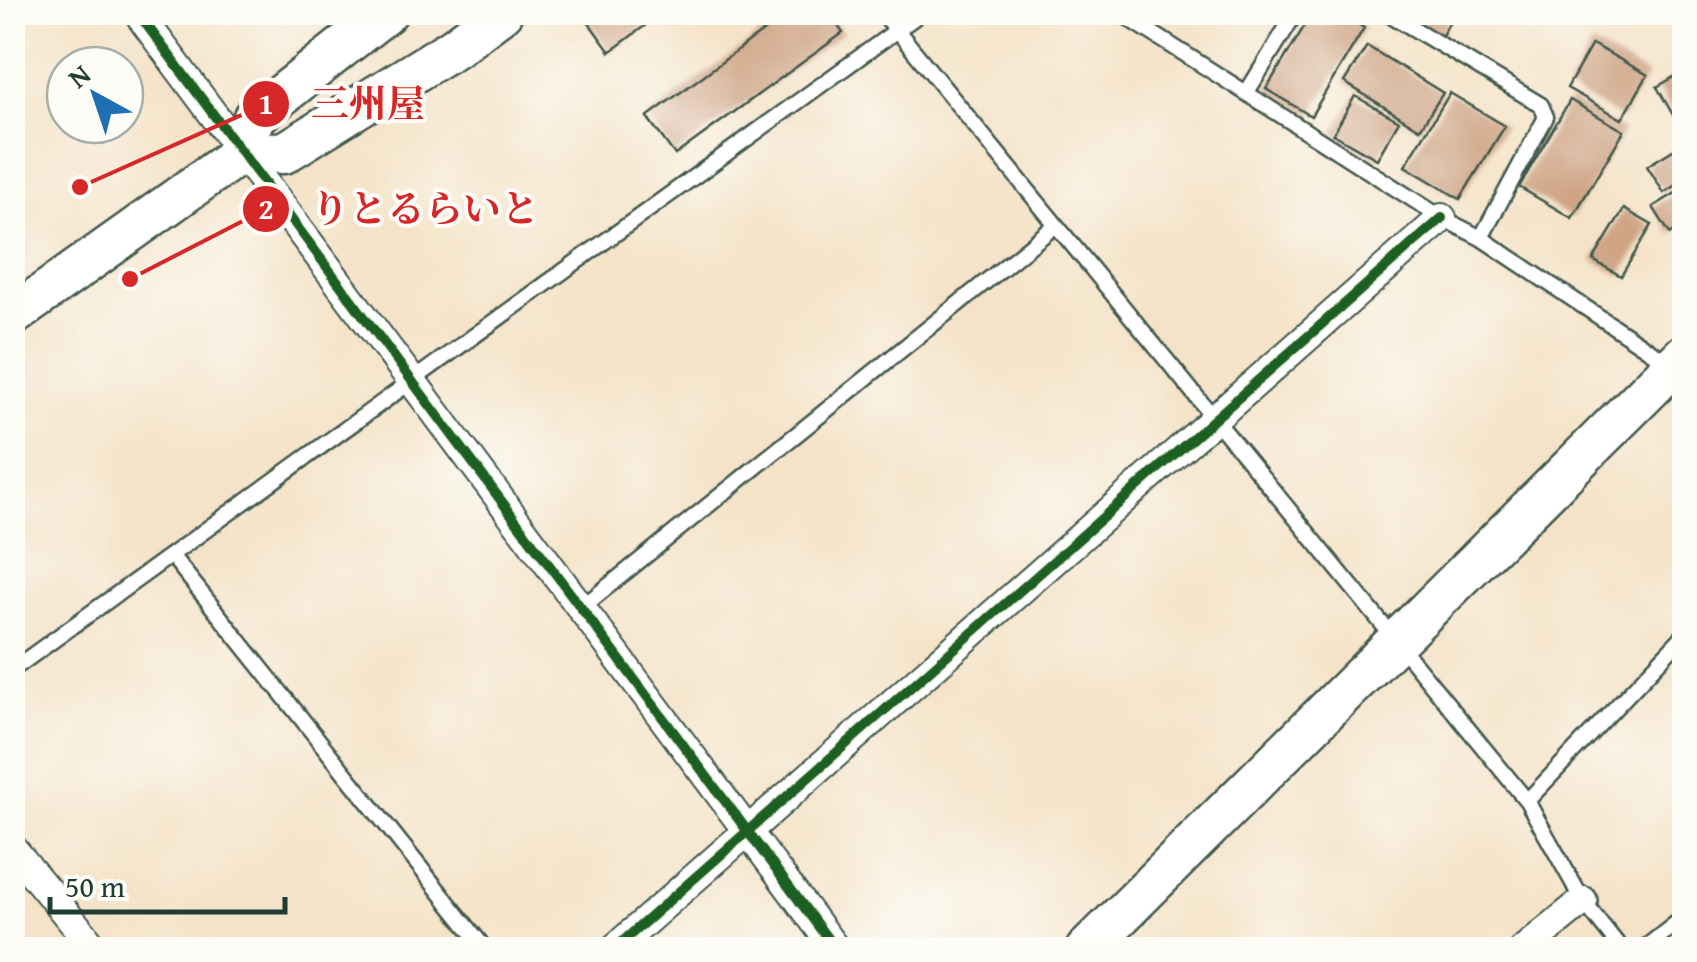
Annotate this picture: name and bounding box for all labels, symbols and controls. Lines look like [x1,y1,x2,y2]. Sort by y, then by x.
north arrow [45,45,145,145]
text: N [58,54,99,97]
callout: 三州屋 [241,70,445,138]
text: 三州屋 [311,75,425,131]
text: 1 [258,81,274,125]
callout: りとるらいと [241,175,559,243]
text: りとるらいと [311,180,539,236]
text: 2 [258,186,274,230]
scale bar [50,852,285,914]
text: 50 m [65,864,125,908]

